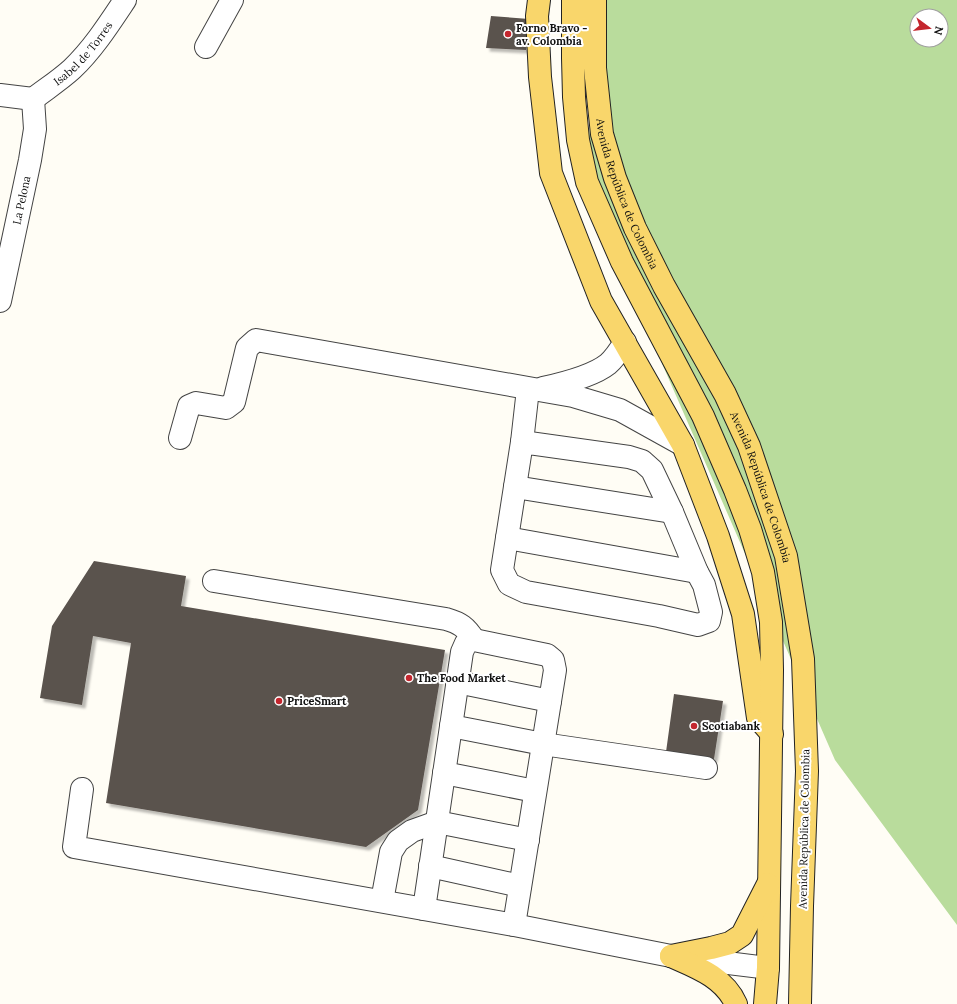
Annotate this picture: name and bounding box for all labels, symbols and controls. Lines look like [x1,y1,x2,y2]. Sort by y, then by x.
north arrow [909,8,949,48]
street label: Isabel de Torres [51,19,115,88]
place label: Forno Bravo - av. Colombia [516,21,588,48]
text: N [931,25,947,37]
marker: Forno Bravo - av. Colombia [503,29,513,39]
street label: Avenida República de Colombia [593,117,661,272]
street label: La Pelona [9,174,34,226]
street label: Avenida República de Colombia [727,408,794,564]
place label: The Food Market [417,671,506,685]
marker: The Food Market [404,673,414,683]
place label: PriceSmart [287,694,347,708]
marker: PriceSmart [274,696,284,706]
place label: Scotiabank [702,719,760,733]
marker: Scotiabank [689,721,699,731]
street label: Avenida República de Colombia [796,749,812,910]

